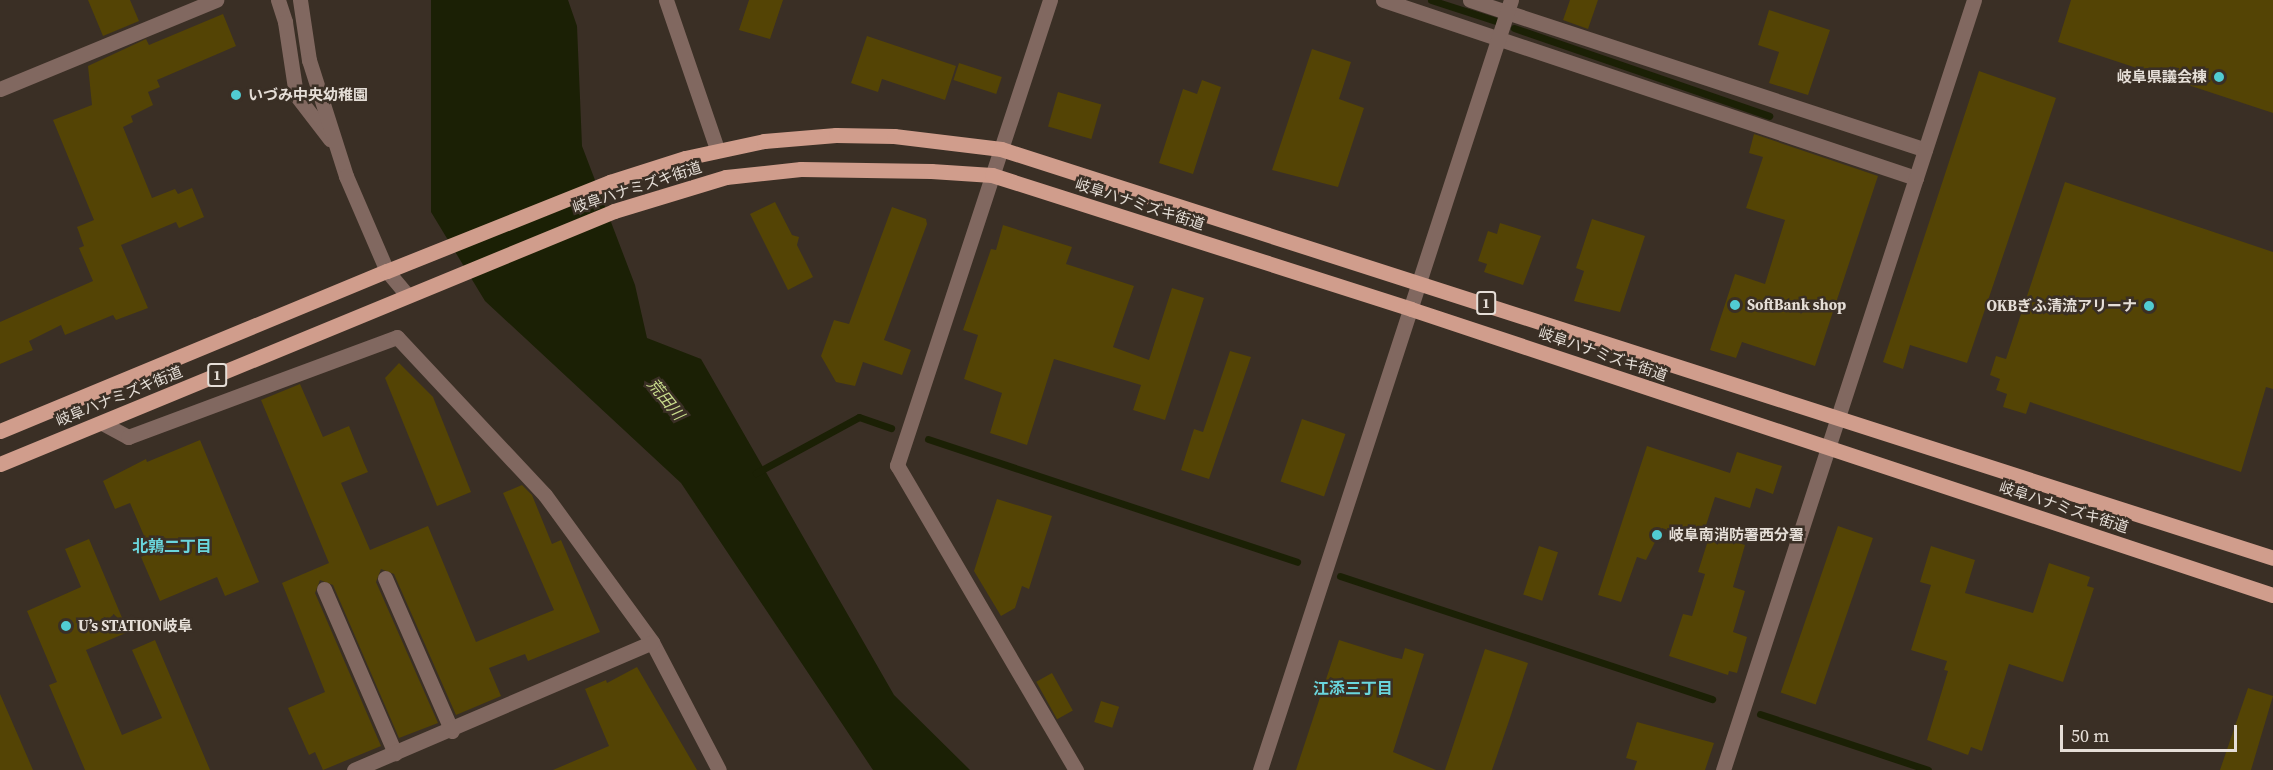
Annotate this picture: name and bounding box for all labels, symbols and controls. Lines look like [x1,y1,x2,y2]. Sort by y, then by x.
place label: 岐阜県議会棟 [2117,68,2207,86]
marker: 岐阜県議会棟 [2212,70,2226,84]
place label: いづみ中央幼稚園 [248,86,368,104]
marker: いづみ中央幼稚園 [229,88,243,102]
street label: 岐阜ハナミズキ街道 [570,158,704,216]
street label: 岐阜ハナミズキ街道 [1073,175,1207,233]
road number: 1 [1476,292,1496,314]
place label: SoftBank shop [1747,296,1846,314]
place label: OKBぎふ清流アリーナ [1986,297,2137,315]
marker: SoftBank shop [1728,298,1742,312]
marker: OKBぎふ清流アリーナ [2142,299,2156,313]
street label: 岐阜ハナミズキ街道 [1536,324,1670,384]
street label: 岐阜ハナミズキ街道 [53,362,185,430]
road number: 1 [206,364,228,386]
water label: 荒田川 [643,374,689,424]
street label: 岐阜ハナミズキ街道 [1997,478,2131,536]
place label: 岐阜南消防署西分署 [1669,526,1804,544]
marker: 岐阜南消防署西分署 [1650,528,1664,542]
district label: 北鶉二丁目 [132,536,212,556]
place label: U’s STATION岐阜 [78,617,193,635]
marker: U’s STATION岐阜 [59,619,73,633]
district label: 江添三丁目 [1313,678,1393,698]
scale bar [2063,713,2240,751]
text: 50 m [2071,723,2109,748]

